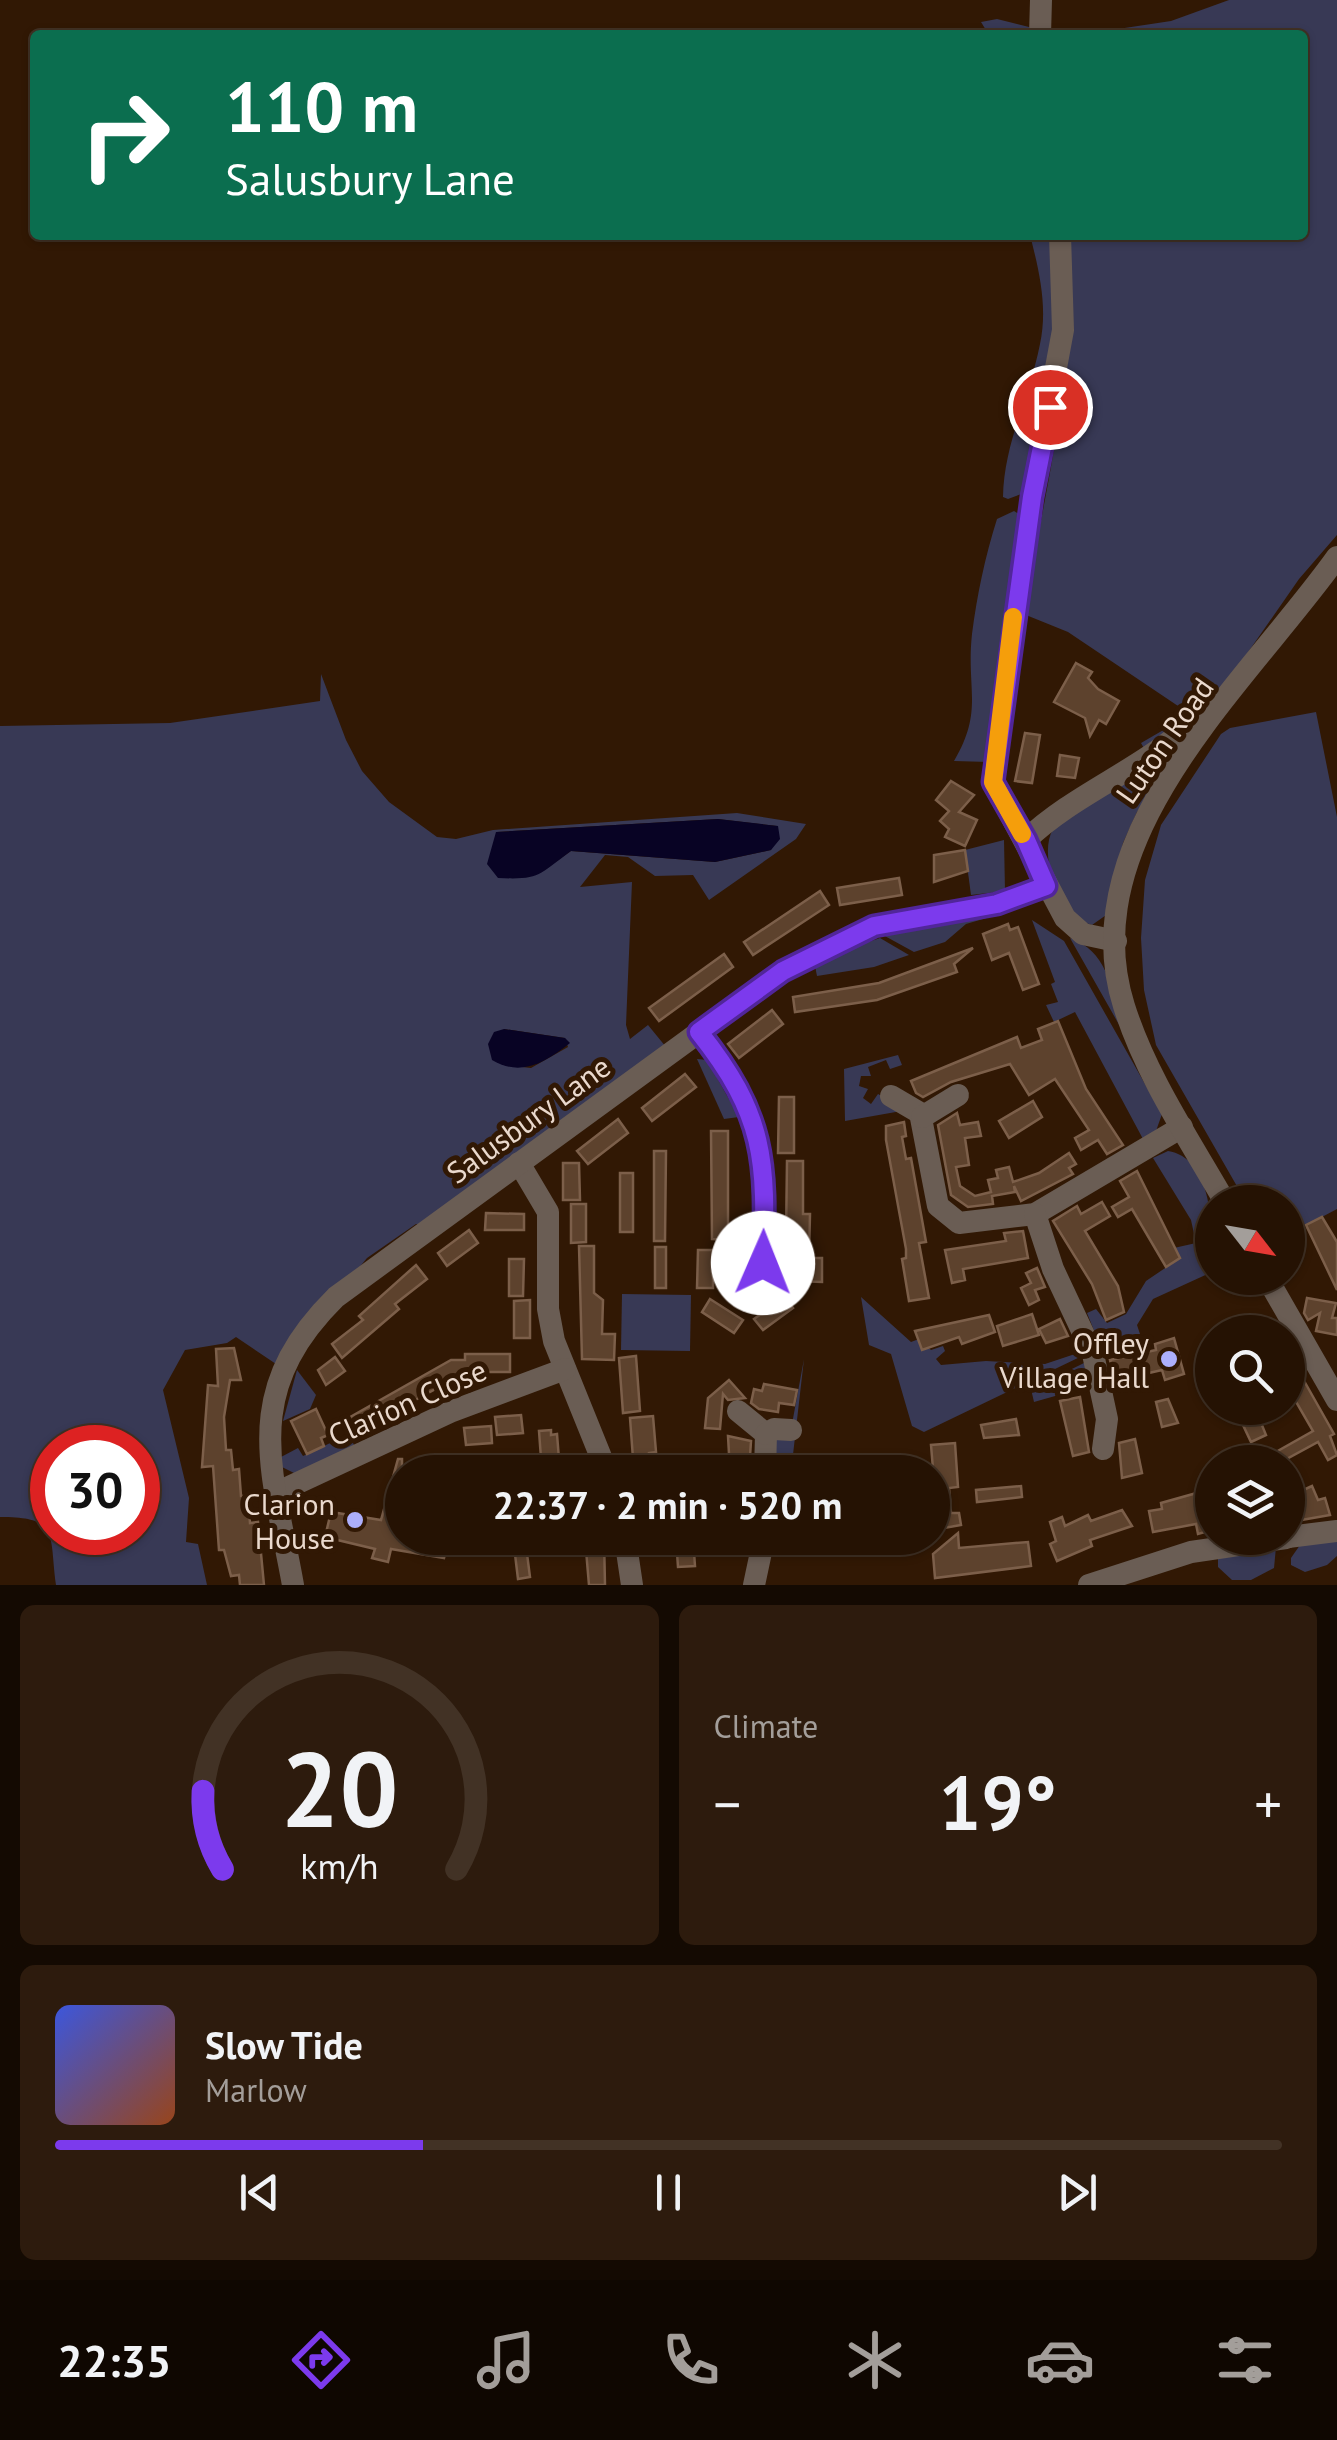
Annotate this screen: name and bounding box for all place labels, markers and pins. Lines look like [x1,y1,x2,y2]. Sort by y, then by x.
pin [1008,365,1093,450]
place label: Offley Village Hall [999,1323,1149,1396]
marker: Offley Village Hall [1158,1348,1180,1370]
place label: Clarion House [244,1484,335,1557]
marker: Clarion House [344,1509,366,1531]

